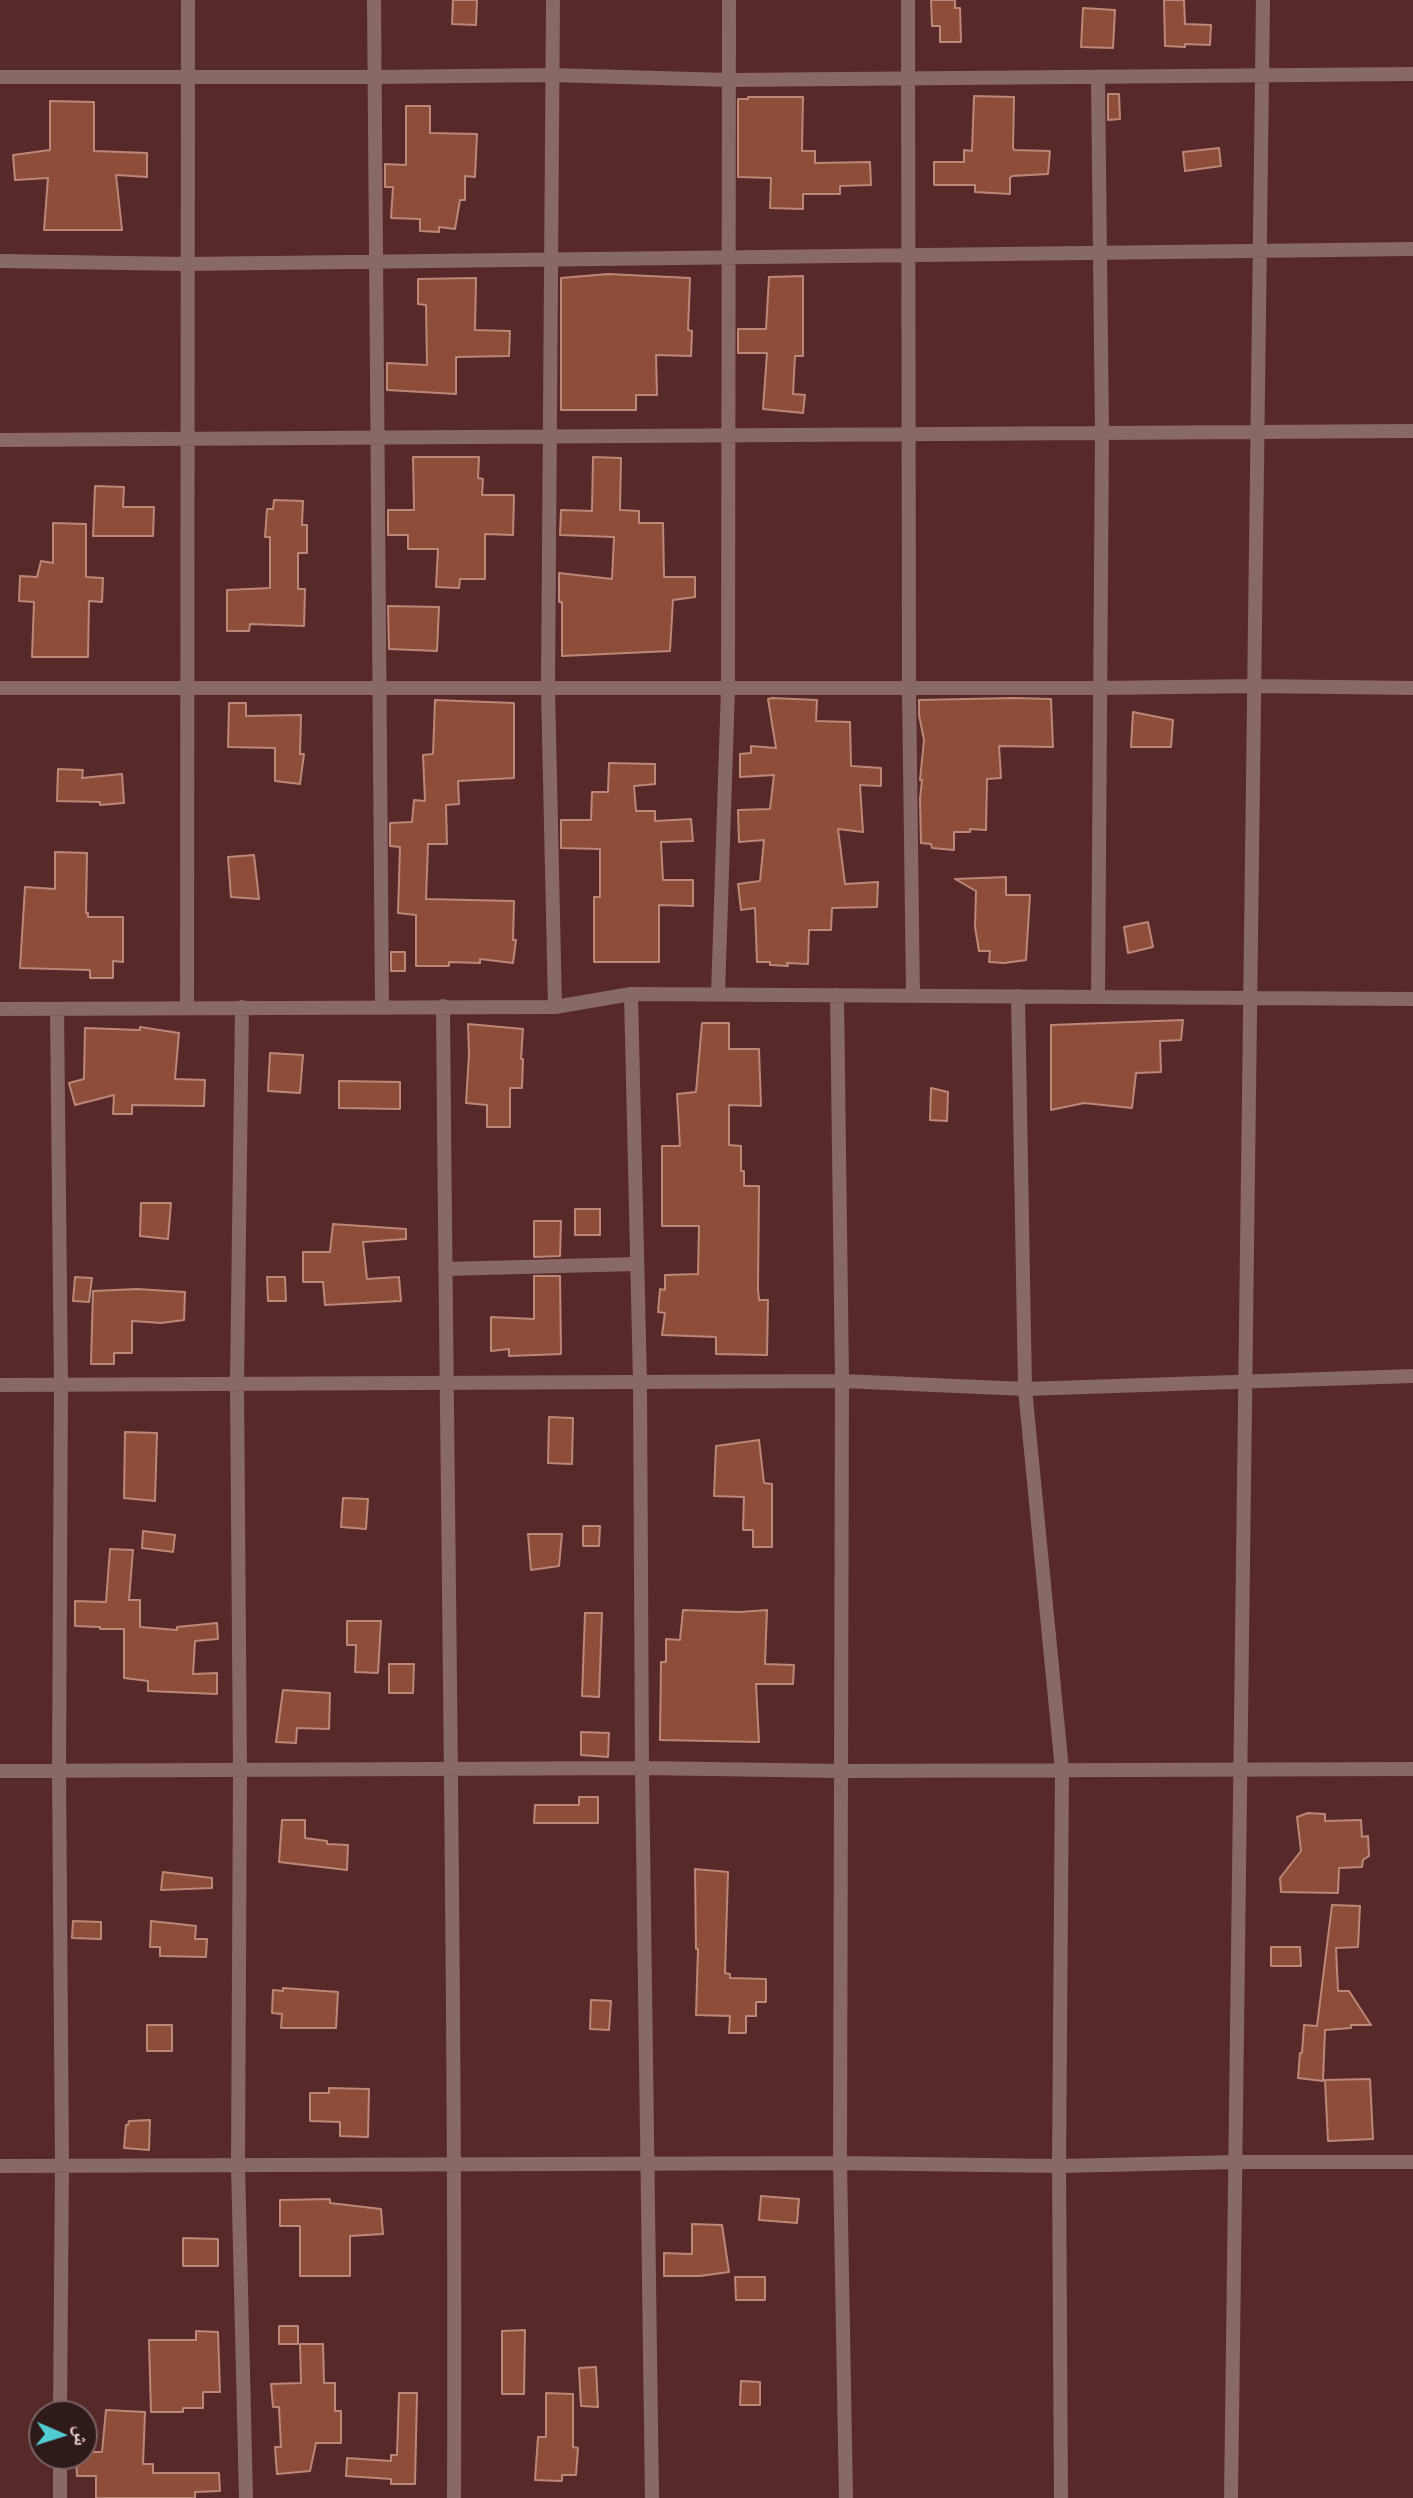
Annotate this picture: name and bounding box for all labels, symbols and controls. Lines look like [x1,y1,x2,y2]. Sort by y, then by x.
north arrow [28,2400,98,2470]
text: ش [69,2425,95,2447]

